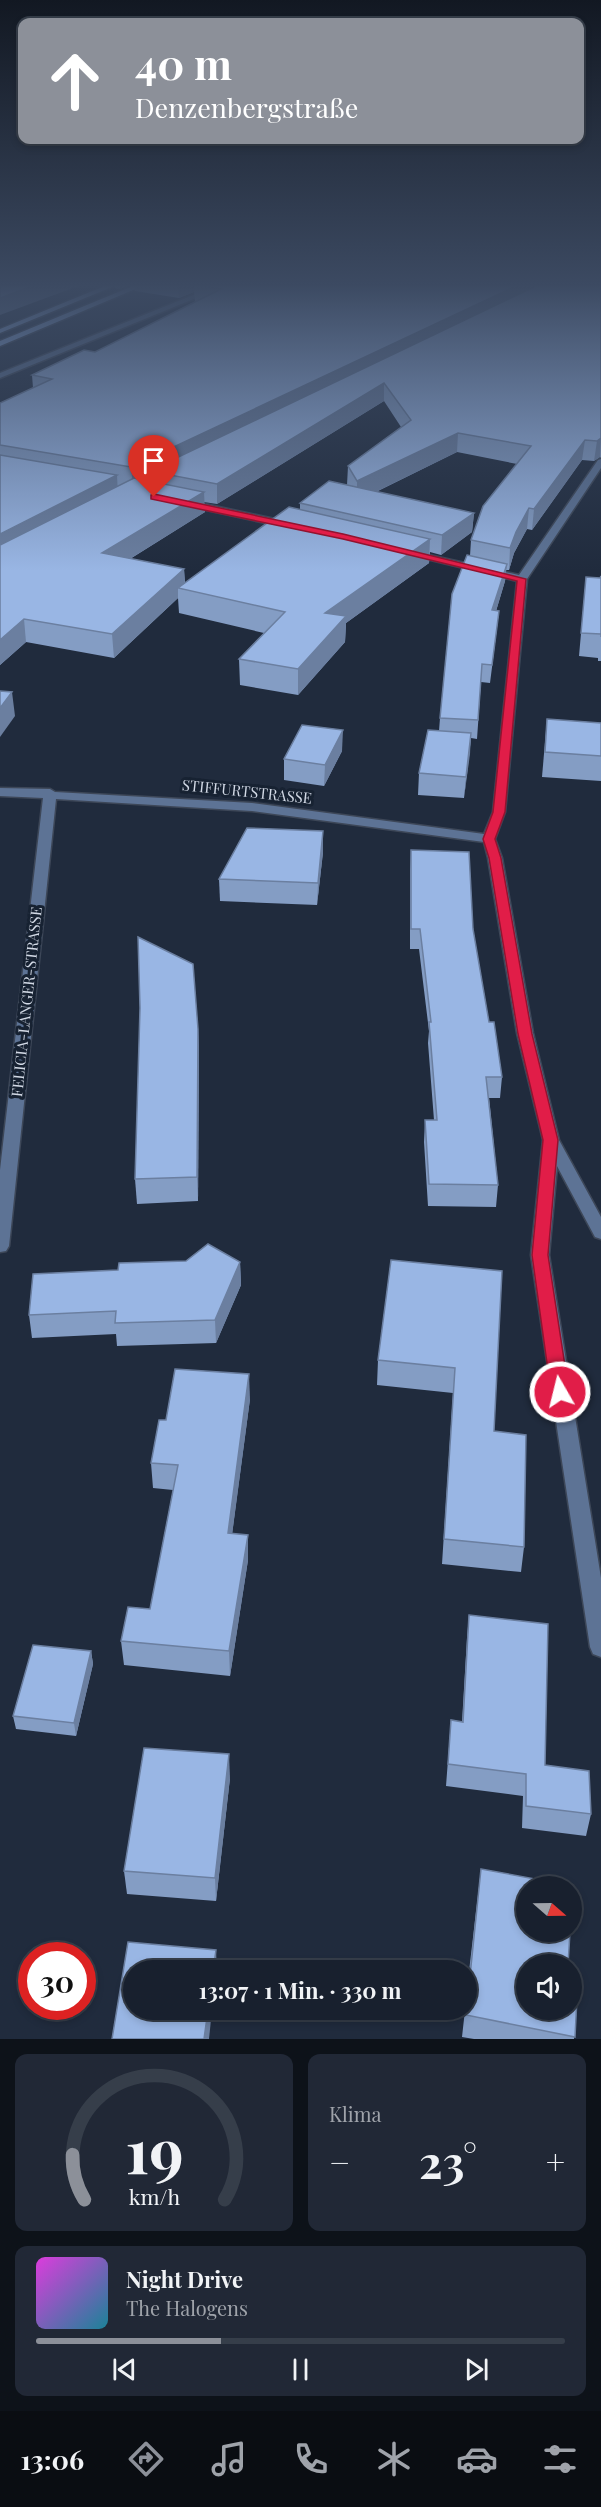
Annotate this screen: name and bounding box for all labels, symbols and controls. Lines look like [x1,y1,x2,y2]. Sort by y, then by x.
text: 40 m [135,35,232,91]
icon: ahead [36,42,114,120]
text: Denzenbergstraße [135,89,358,125]
pin [128,435,179,497]
icon: arrive [137,444,170,477]
street label: STIFFURTSTRASSE [181,774,313,808]
street label: FELICIA-LANGER-STRASSE [6,906,46,1098]
position arrow [528,1360,592,1424]
north arrow [516,1876,582,1942]
map controls [516,1876,582,2020]
speed limit sign: 30 [18,1942,96,2020]
button: sound [516,1954,582,2020]
text: 13:07 · 1 Min. · 330 m [199,1975,401,2005]
text: Klima [329,2100,381,2127]
text: 19 [125,2106,183,2190]
text: 23° [419,2130,477,2190]
text: − [329,2139,350,2183]
text: + [546,2139,565,2183]
text: km/h [128,2182,180,2210]
text: Night Drive [126,2264,243,2294]
text: The Halogens [126,2294,248,2321]
icon: previous [108,2353,141,2386]
icon: pause [284,2353,317,2386]
icon: next [460,2353,493,2386]
icon: directions [125,2438,167,2480]
icon: music [208,2438,250,2480]
icon: phone [290,2438,332,2480]
icon: climate [373,2438,415,2480]
icon: car [456,2438,498,2480]
icon: filters [539,2438,581,2480]
text: 13:06 [20,2441,84,2477]

